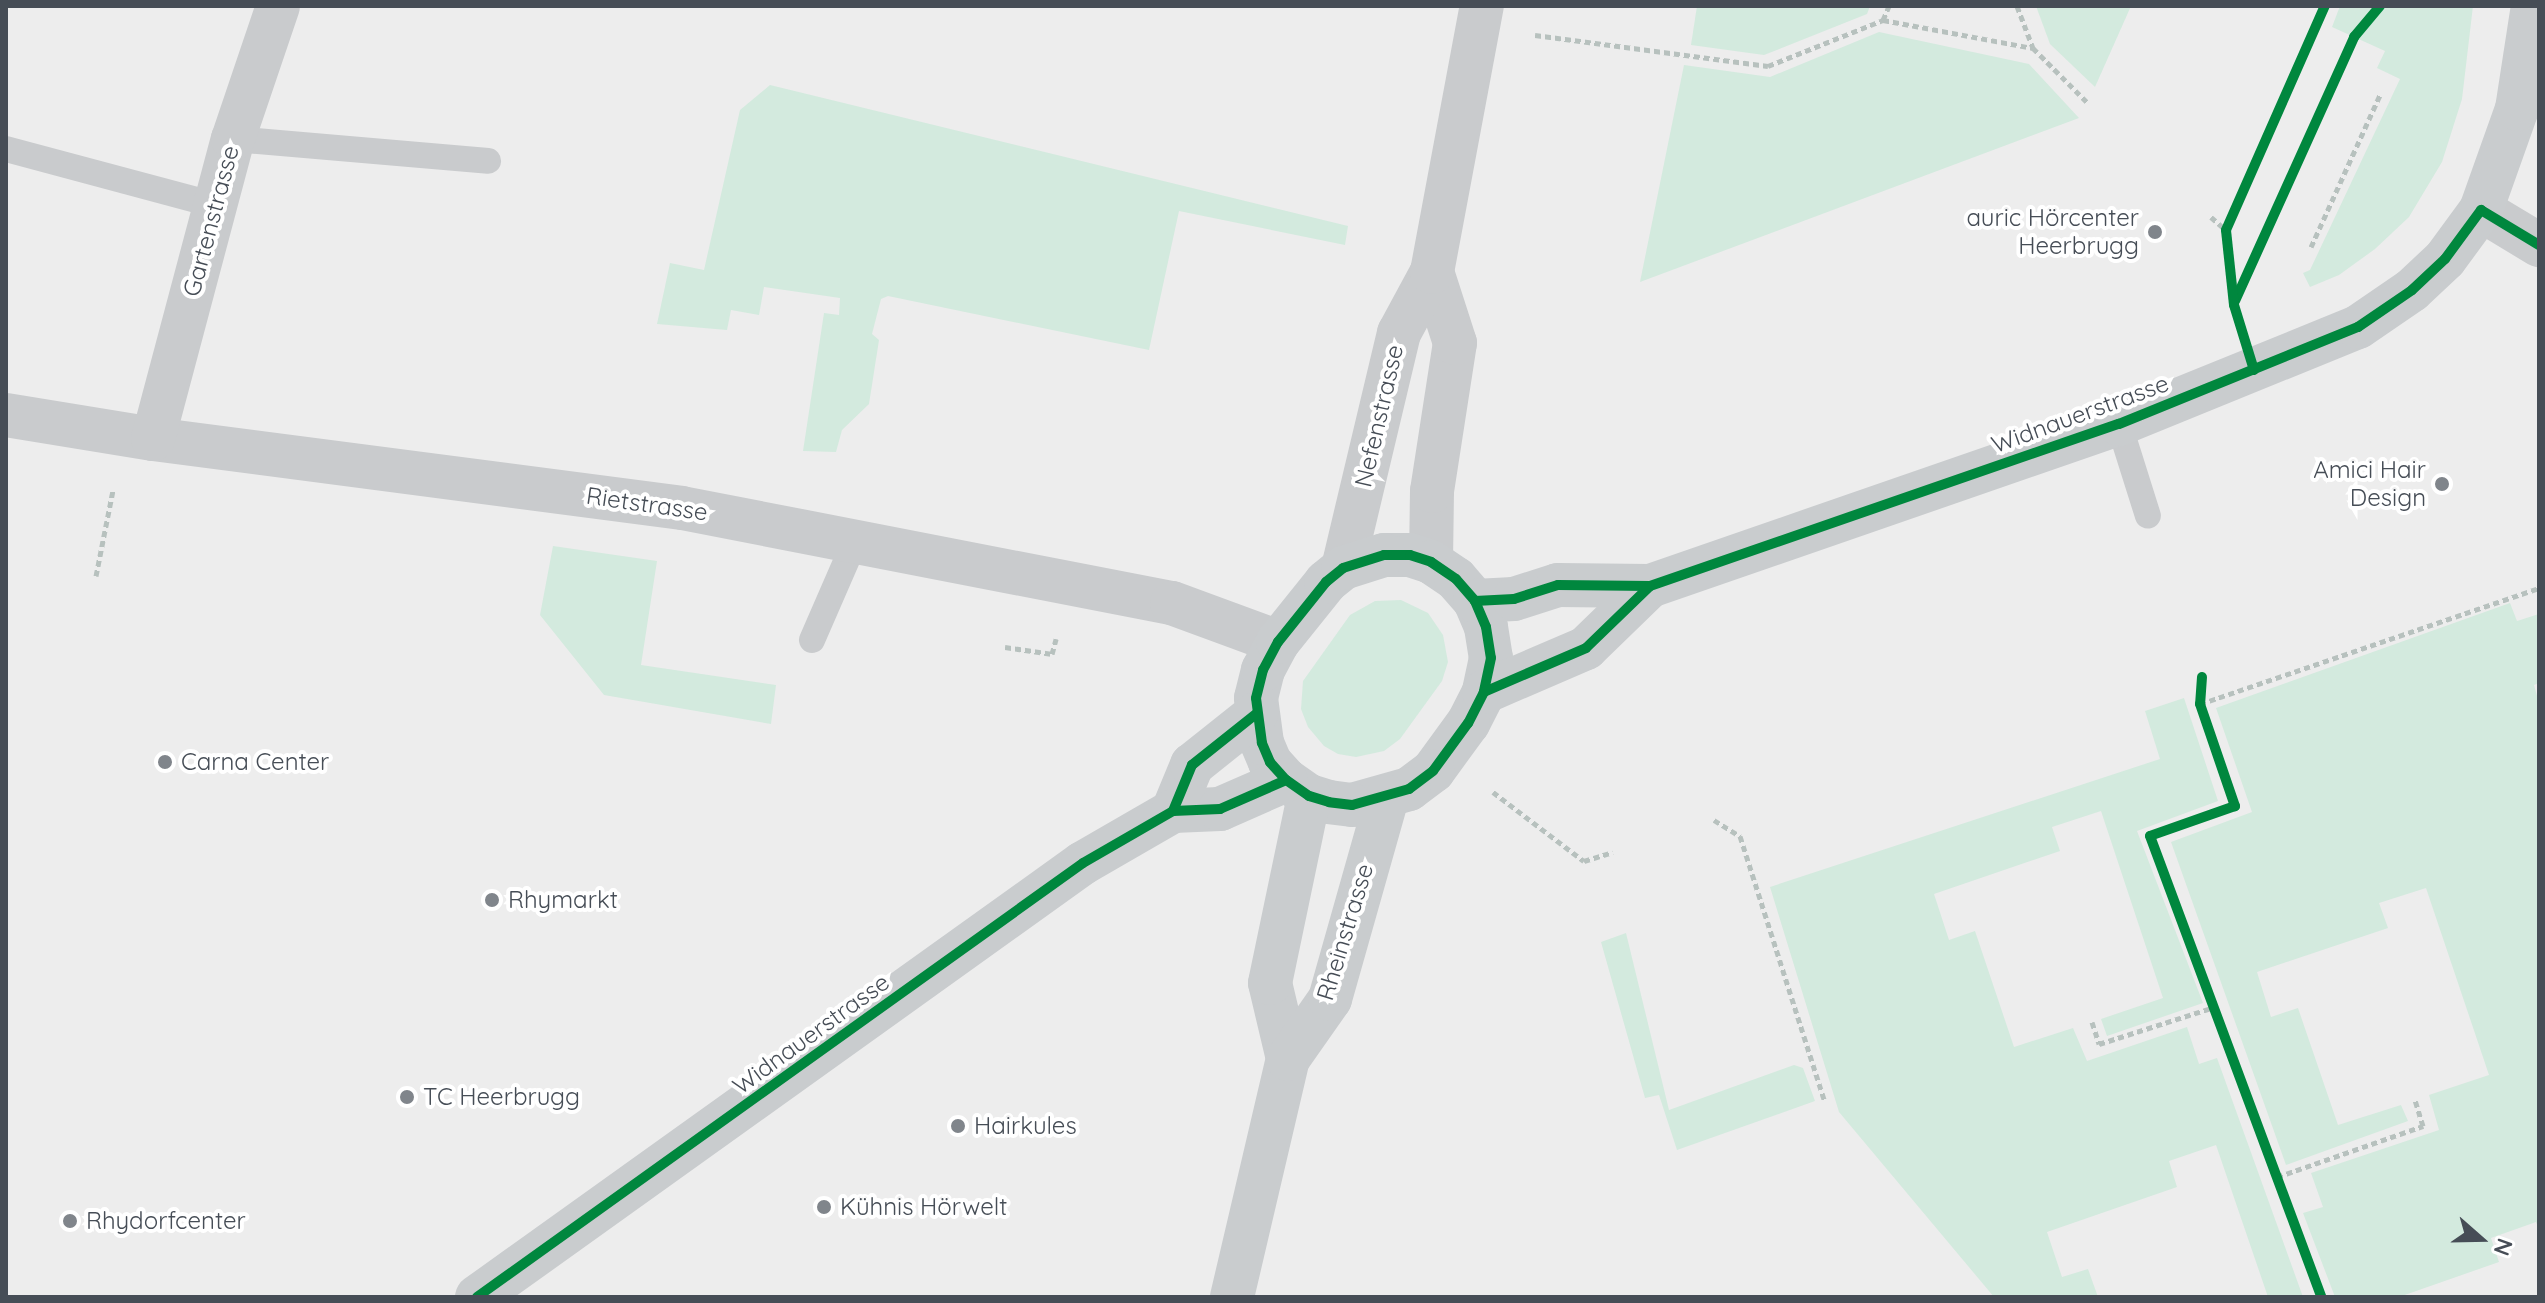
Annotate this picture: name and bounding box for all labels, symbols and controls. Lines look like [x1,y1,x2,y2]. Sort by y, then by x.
street label: Gartenstrasse [177,142,245,300]
place label: auric Hörcenter Heerbrugg [1967,204,2139,260]
marker: auric Hörcenter Heerbrugg [2146,223,2164,241]
street label: Nefenstrasse [1349,342,1409,490]
street label: Widnauerstrasse [1987,369,2173,459]
place label: Amici Hair Design [2313,456,2426,512]
marker: Amici Hair Design [2433,475,2451,493]
street label: Rietstrasse [584,481,710,527]
place label: Carna Center [181,748,329,776]
marker: Carna Center [156,753,174,771]
street label: Rheinstrasse [1311,860,1379,1004]
place label: Rhymarkt [508,886,618,914]
marker: Rhymarkt [483,891,501,909]
street label: Widnauerstrasse [727,968,895,1100]
place label: TC Heerbrugg [423,1083,580,1111]
marker: TC Heerbrugg [398,1088,416,1106]
place label: Hairkules [974,1112,1077,1140]
marker: Hairkules [949,1117,967,1135]
place label: Kühnis Hörwelt [840,1193,1007,1221]
marker: Kühnis Hörwelt [815,1198,833,1216]
north arrow [2441,1199,2521,1279]
place label: Rhydorfcenter [86,1207,246,1235]
marker: Rhydorfcenter [61,1212,79,1230]
text: N [2488,1235,2519,1260]

